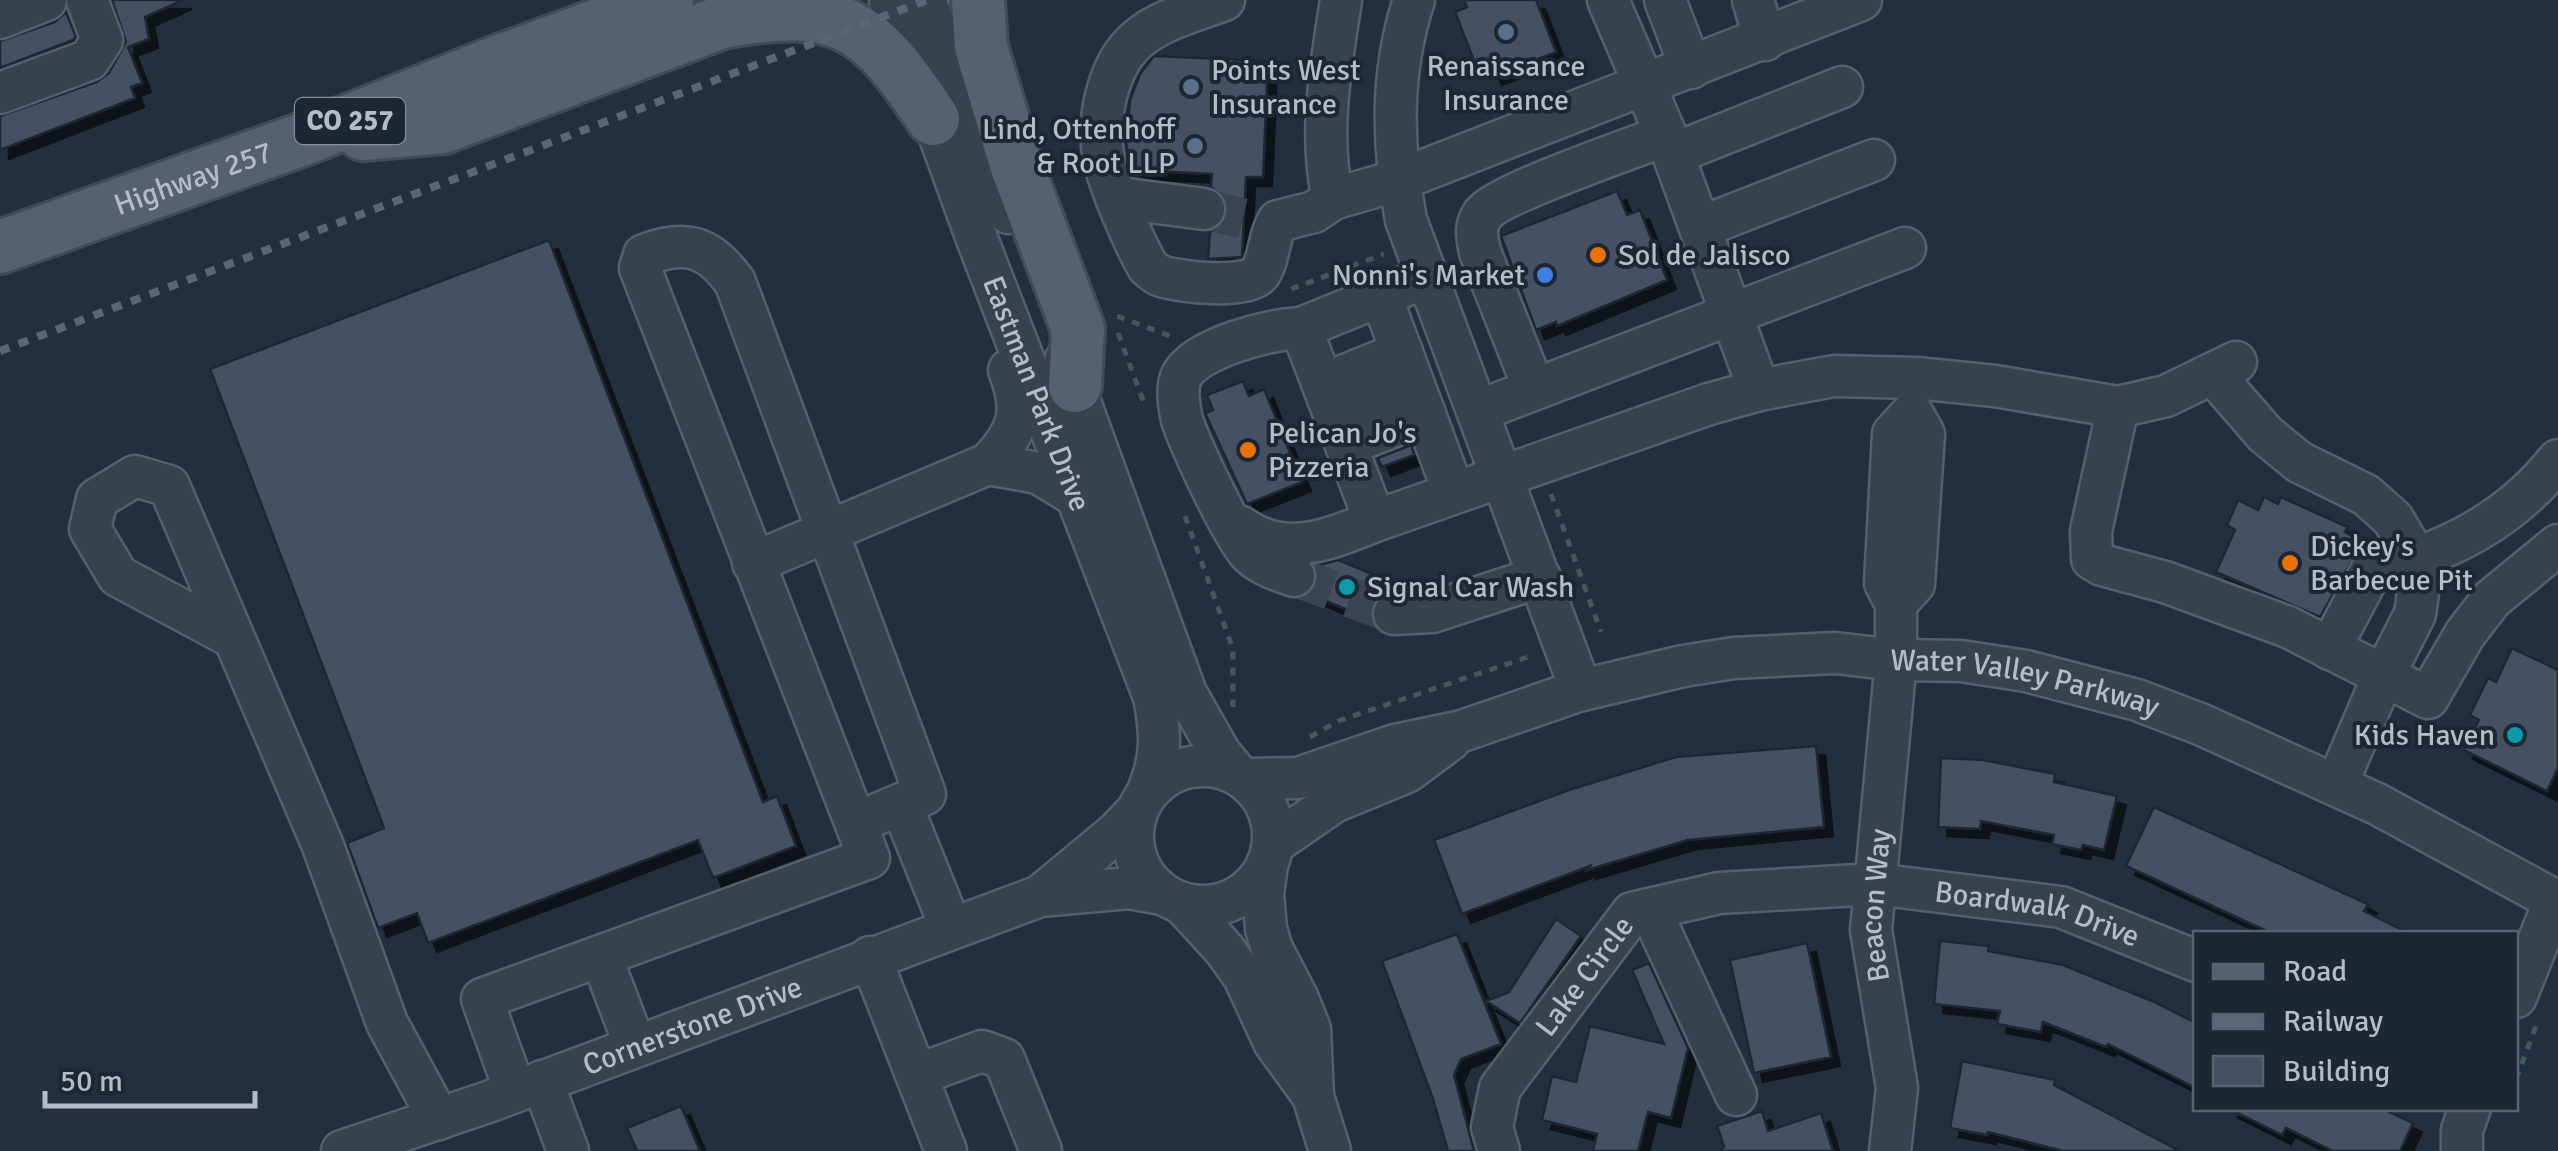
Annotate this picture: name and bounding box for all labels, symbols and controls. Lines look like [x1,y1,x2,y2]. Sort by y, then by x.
marker: Renaissance Insurance [1495,21,1517,43]
place label: Renaissance Insurance [1426,48,1586,119]
place label: Points West Insurance [1211,52,1360,123]
marker: Points West Insurance [1180,76,1202,98]
road number: CO 257 [295,98,405,144]
place label: Lind, Ottenhoff & Root LLP [982,111,1177,182]
street label: Highway 257 [109,133,277,223]
marker: Lind, Ottenhoff & Root LLP [1184,135,1206,157]
place label: Sol de Jalisco [1618,237,1791,274]
marker: Sol de Jalisco [1587,244,1609,266]
place label: Nonni's Market [1332,257,1525,294]
marker: Nonni's Market [1534,264,1556,286]
street label: Eastman Park Drive [975,271,1099,516]
place label: Pelican Jo's Pizzeria [1268,415,1417,486]
marker: Pelican Jo's Pizzeria [1237,439,1259,461]
place label: Dickey's Barbecue Pit [2310,528,2473,599]
marker: Dickey's Barbecue Pit [2279,552,2301,574]
place label: Signal Car Wash [1367,569,1574,606]
marker: Signal Car Wash [1336,576,1358,598]
street label: Water Valley Parkway [1890,641,2165,725]
place label: Kids Haven [2354,717,2495,754]
marker: Kids Haven [2504,724,2526,746]
street label: Beacon Way [1852,827,1899,985]
street label: Boardwalk Drive [1933,873,2145,955]
street label: Lake Circle [1527,909,1642,1044]
legend [2193,931,2518,1111]
text: Road [2283,953,2347,990]
street label: Cornerstone Drive [578,968,807,1084]
text: Railway [2283,1003,2383,1040]
scale bar [45,1046,255,1108]
text: Building [2283,1053,2390,1090]
text: 50 m [60,1063,123,1100]

